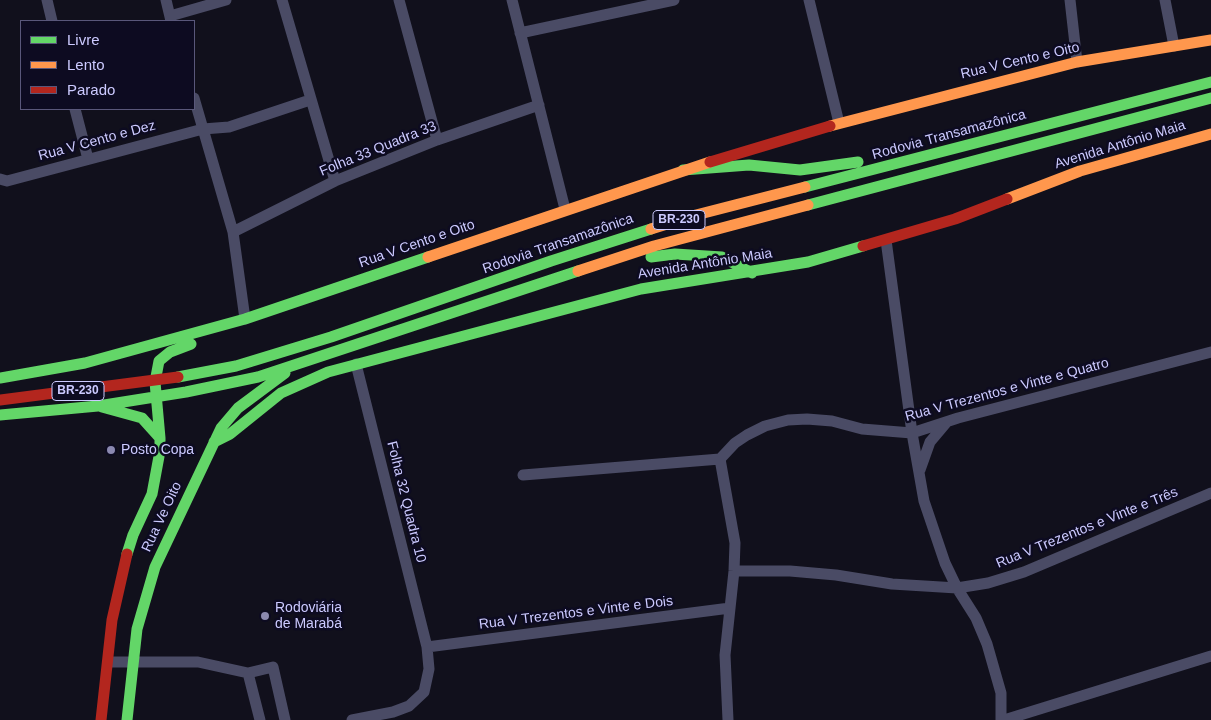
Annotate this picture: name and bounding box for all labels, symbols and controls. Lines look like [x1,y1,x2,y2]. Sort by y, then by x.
legend [20,20,195,110]
text: Livre [67,31,100,48]
street label: Rua V Cento e Oito [959,39,1081,83]
text: Lento [67,56,105,73]
text: Parado [67,81,115,98]
street label: Rodovia Transamazônica [870,106,1028,164]
street label: Rua V Cento e Dez [37,117,157,165]
street label: Avenida Antônio Maia [1053,117,1187,173]
street label: Folha 33 Quadra 33 [317,118,439,180]
street label: Rodovia Transamazônica [480,210,636,278]
road number: BR-230 [653,210,705,230]
street label: Rua V Cento e Oito [357,216,477,272]
street label: Avenida Antônio Maia [637,245,773,283]
street label: Rua V Trezentos e Vinte e Quatro [903,355,1111,425]
road number: BR-230 [52,382,104,401]
street label: Folha 32 Quadra 10 [383,440,429,564]
place label: Posto Copa [121,442,194,458]
marker: Posto Copa [105,444,117,456]
street label: Rua Ve Oito [138,479,186,555]
street label: Rua V Trezentos e Vinte e Três [994,484,1180,572]
street label: Rua V Trezentos e Vinte e Dois [478,593,674,633]
place label: Rodoviária de Marabá [275,600,342,632]
marker: Rodoviária de Marabá [259,610,271,622]

